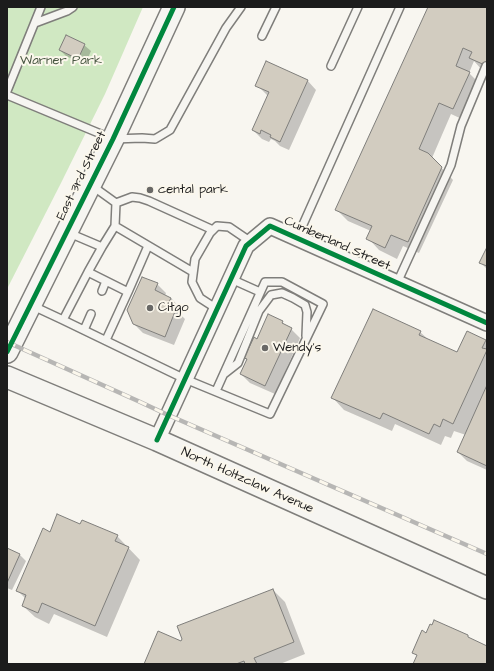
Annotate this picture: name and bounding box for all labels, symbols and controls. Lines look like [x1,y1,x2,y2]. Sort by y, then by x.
park label: Warner Park [20,53,102,69]
street label: East 3rd Street [54,129,110,223]
place label: cental park [158,182,228,198]
marker: cental park [145,185,155,195]
street label: Cumberland Street [281,214,393,274]
place label: Citgo [158,300,188,316]
marker: Citgo [145,303,155,313]
place label: Wendy's [273,340,321,356]
marker: Wendy's [260,343,270,353]
street label: North Holtzclaw Avenue [178,445,316,517]

